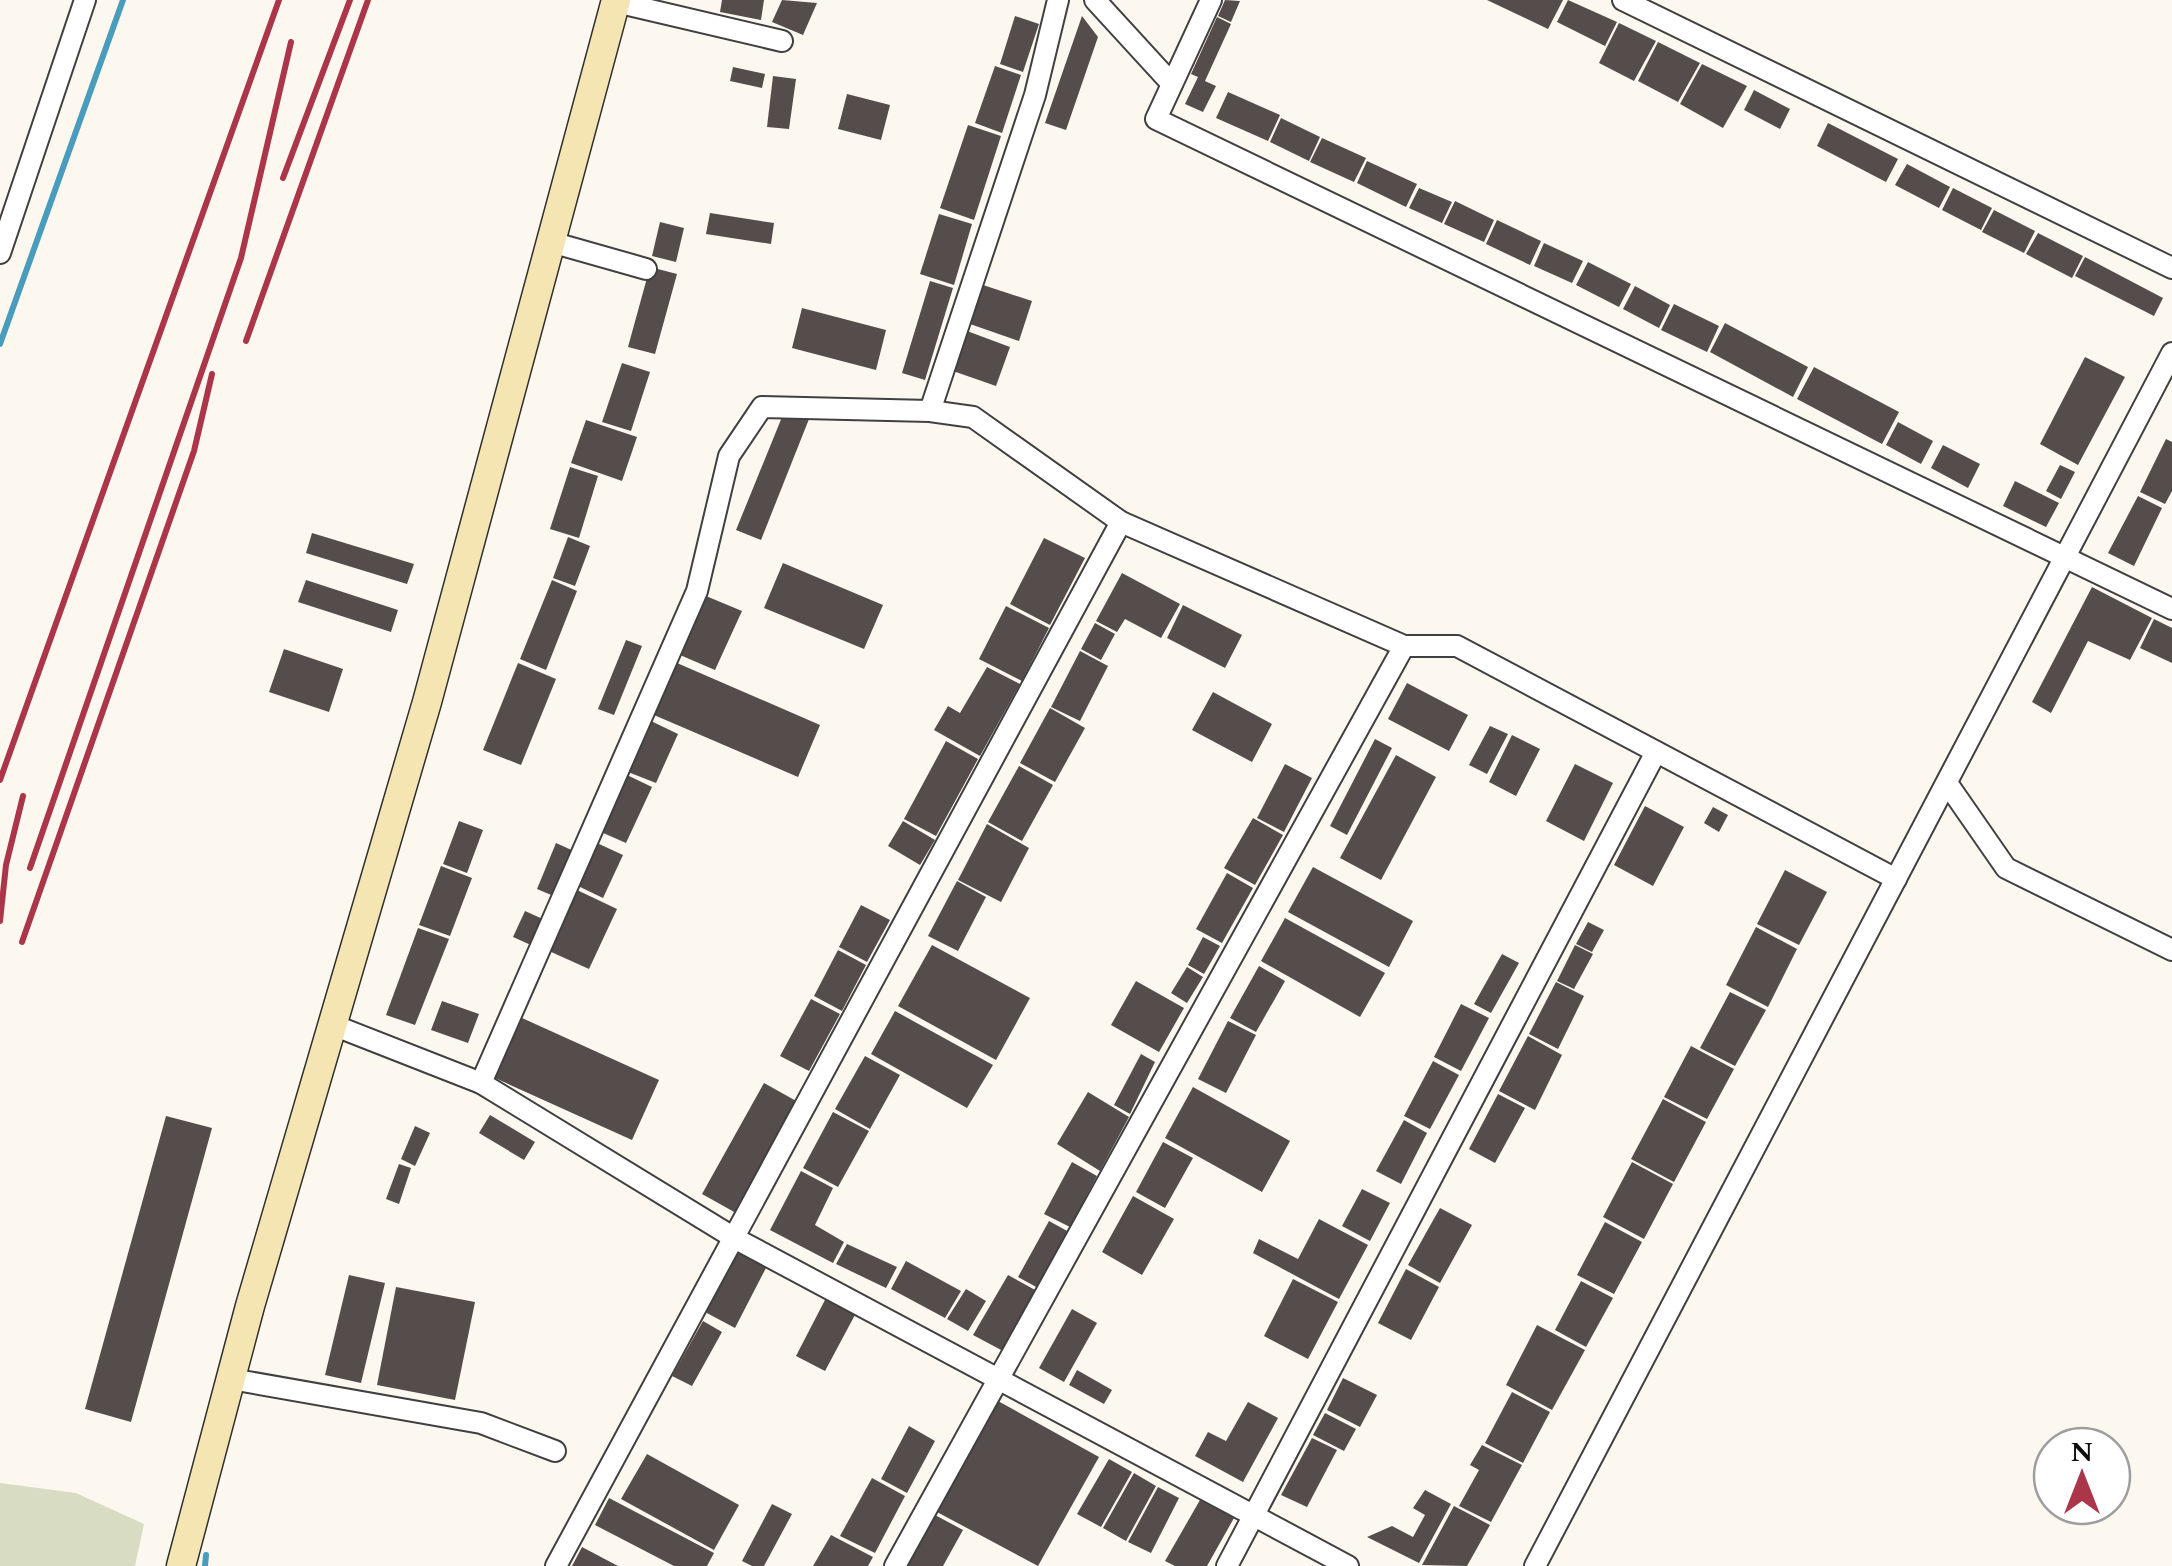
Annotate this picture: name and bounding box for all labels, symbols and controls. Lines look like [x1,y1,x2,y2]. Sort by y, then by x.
north arrow [2032,1426,2132,1526]
text: N [2071,1431,2093,1474]

